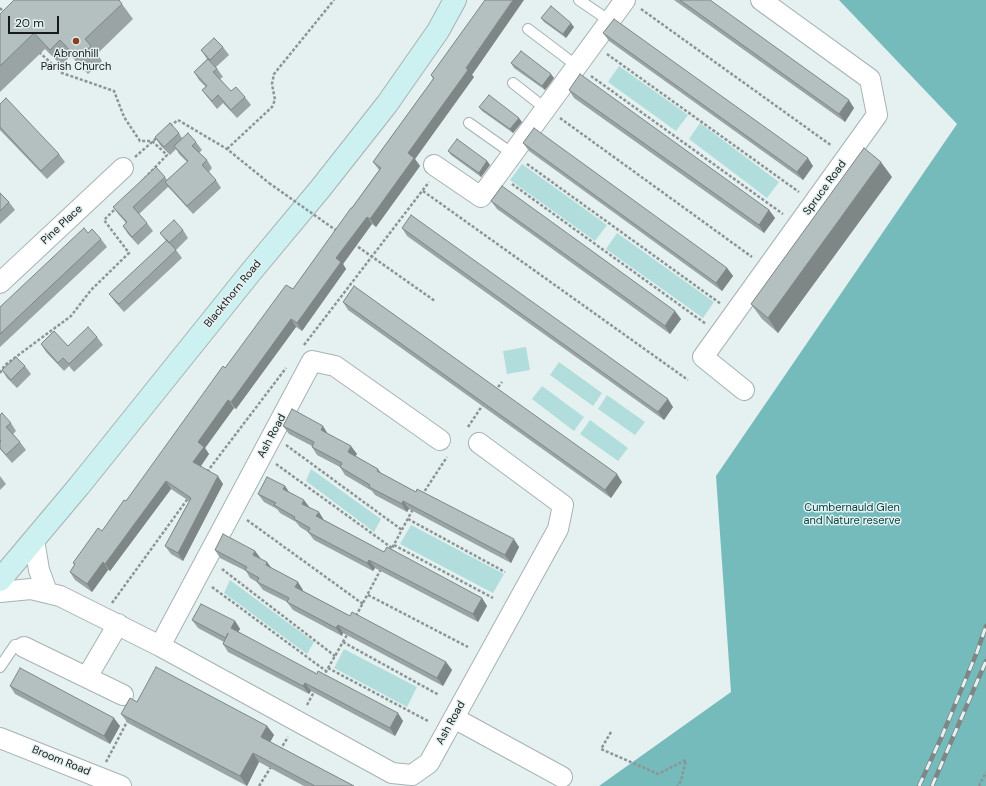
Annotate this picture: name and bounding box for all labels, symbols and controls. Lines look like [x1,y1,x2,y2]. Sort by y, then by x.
scale bar [10,8,61,34]
text: 20 m [15,15,44,31]
marker: Abronhill Parish Church [71,36,81,46]
place label: Abronhill Parish Church [41,47,111,73]
street label: Spruce Road [801,158,849,218]
street label: Pine Place [39,202,85,248]
street label: Blackthorn Road [202,258,264,330]
street label: Ash Road [255,412,289,460]
park label: Cumbernauld Glen and Nature reserve [804,501,900,527]
street label: Ash Road [434,699,468,747]
street label: Broom Road [30,743,92,779]

